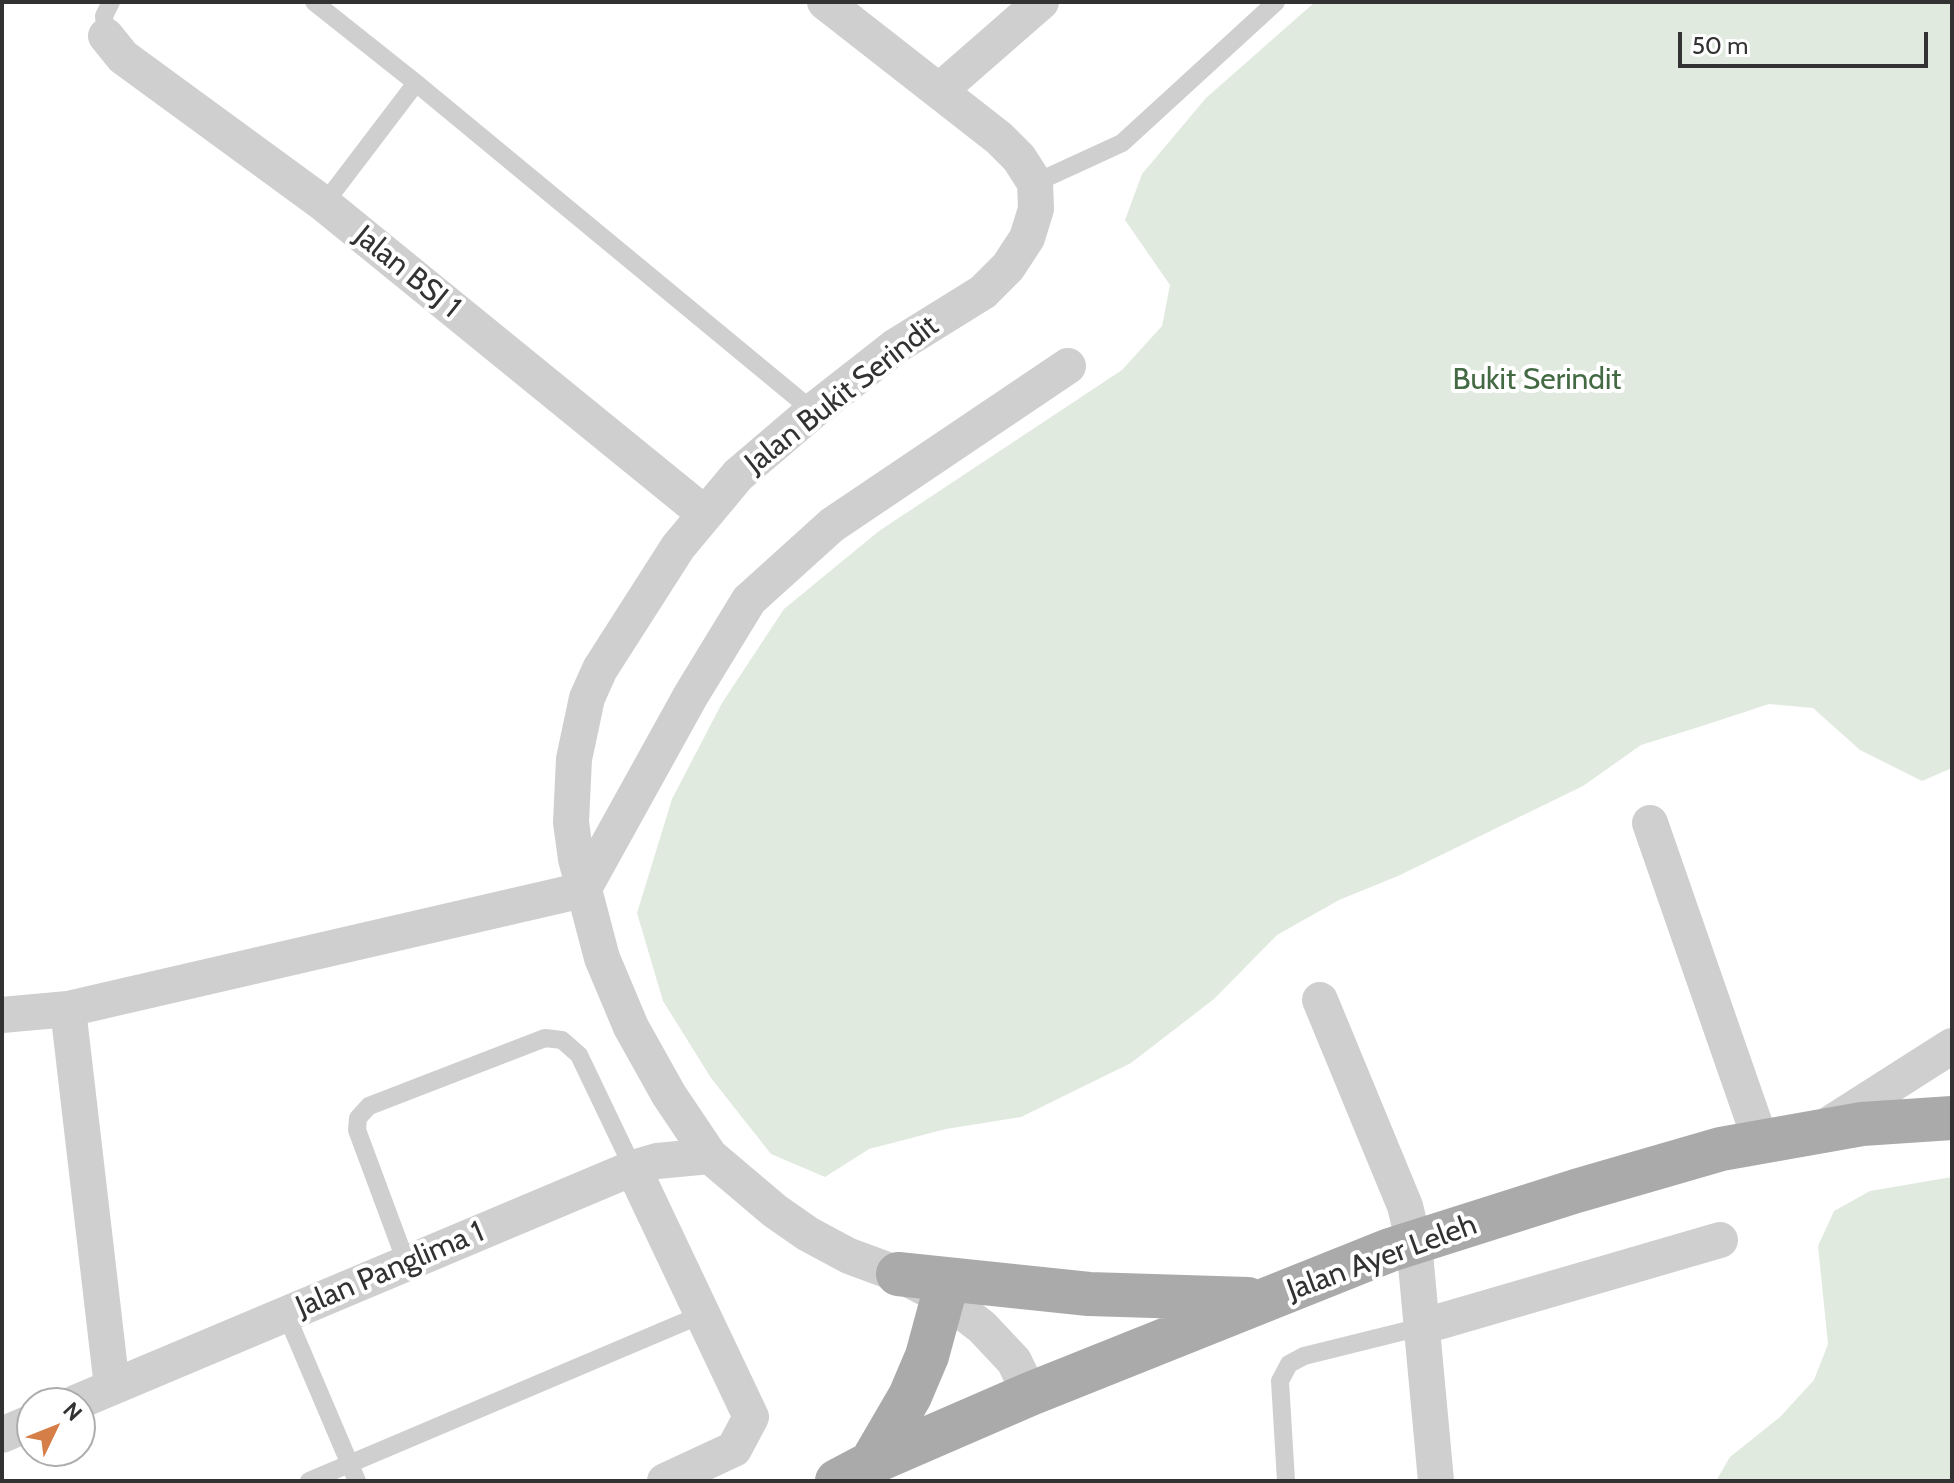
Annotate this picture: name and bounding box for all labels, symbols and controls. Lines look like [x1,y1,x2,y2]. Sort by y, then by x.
scale bar [1682,16,1932,66]
text: 50 m [1692,31,1748,60]
street label: Jalan BSJ 1 [347,218,467,326]
street label: Jalan Bukit Serindit [738,308,946,482]
park label: Bukit Serindit [1453,362,1621,398]
street label: Jalan Ayer Leleh [1282,1207,1482,1309]
street label: Jalan Panglima 1 [291,1214,489,1326]
north arrow [16,1387,96,1467]
text: N [57,1397,88,1427]

